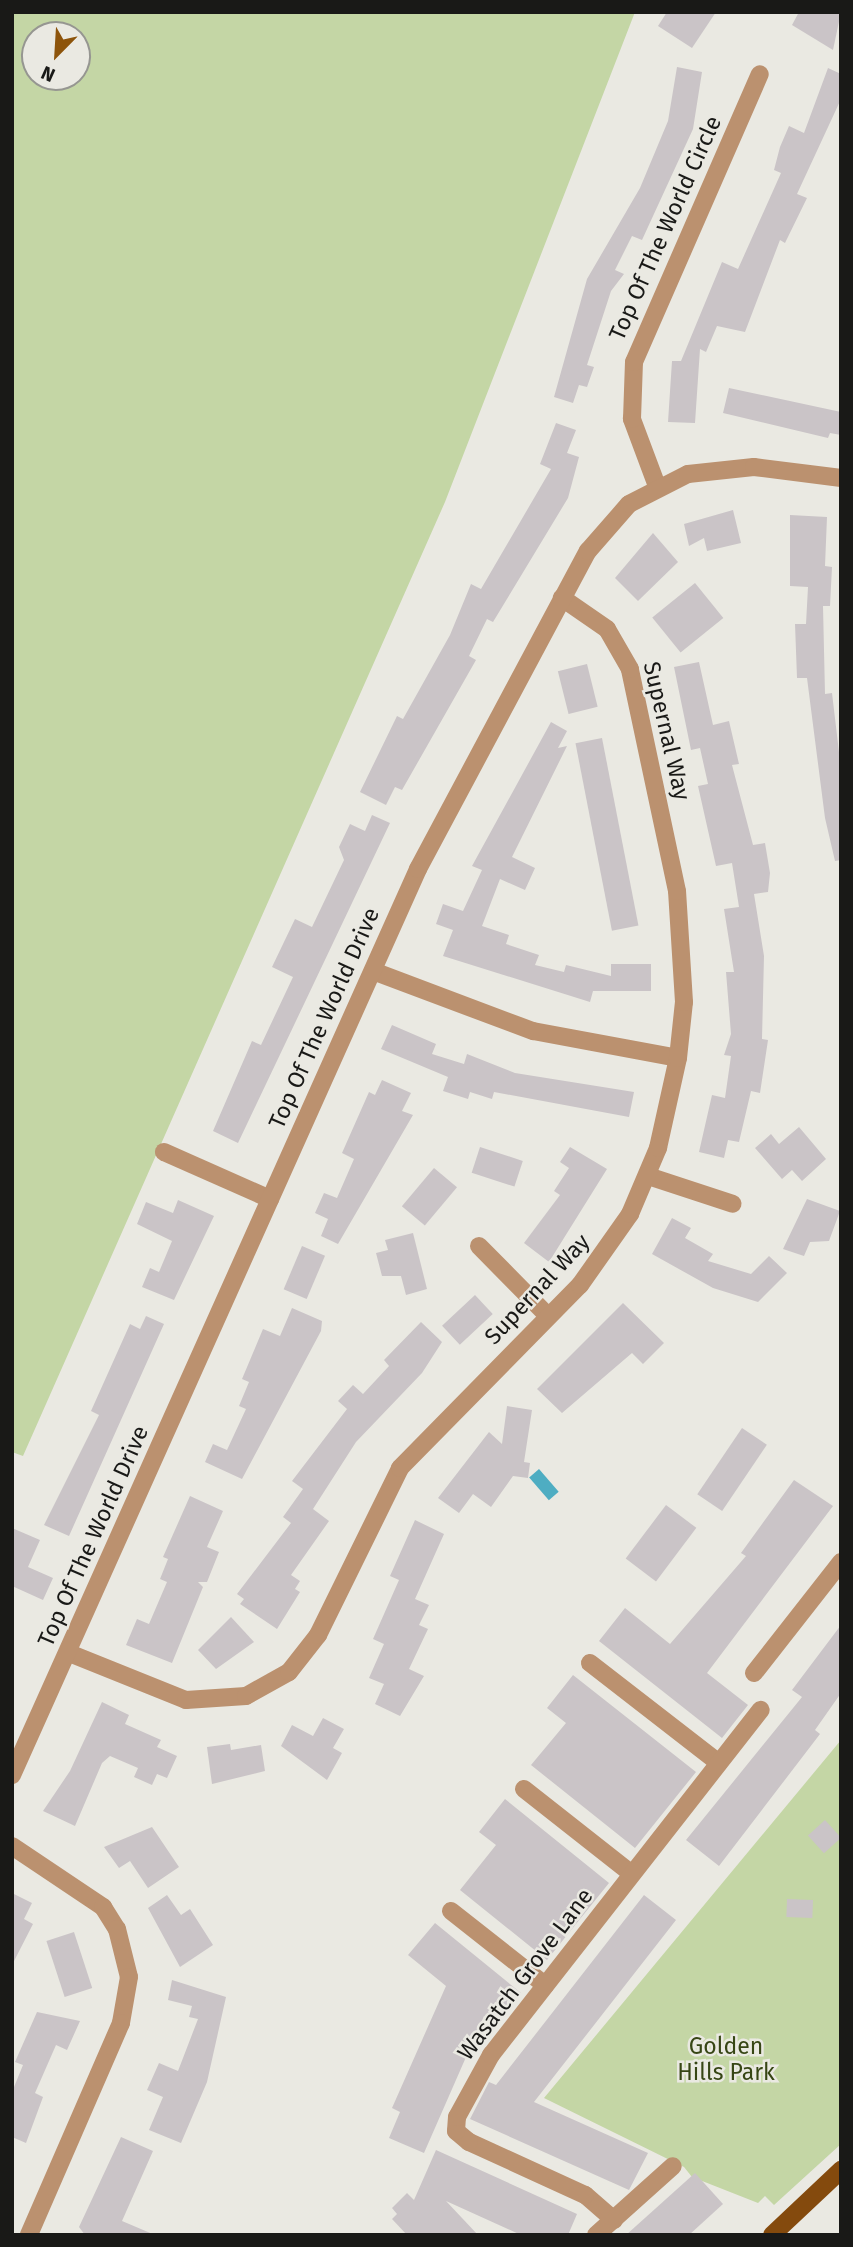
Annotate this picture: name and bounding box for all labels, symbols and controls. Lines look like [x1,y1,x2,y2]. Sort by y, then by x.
north arrow [21,21,91,91]
text: N [38,61,59,87]
street label: Top Of The World Circle [603,111,727,345]
street label: Supernal Way [638,659,696,803]
street label: Top Of The World Drive [263,903,385,1133]
street label: Supernal Way [479,1228,595,1350]
street label: Top Of The World Drive [32,1421,154,1651]
street label: Wasatch Grove Lane [451,1883,599,2065]
park label: Golden Hills Park [677,2032,775,2086]

